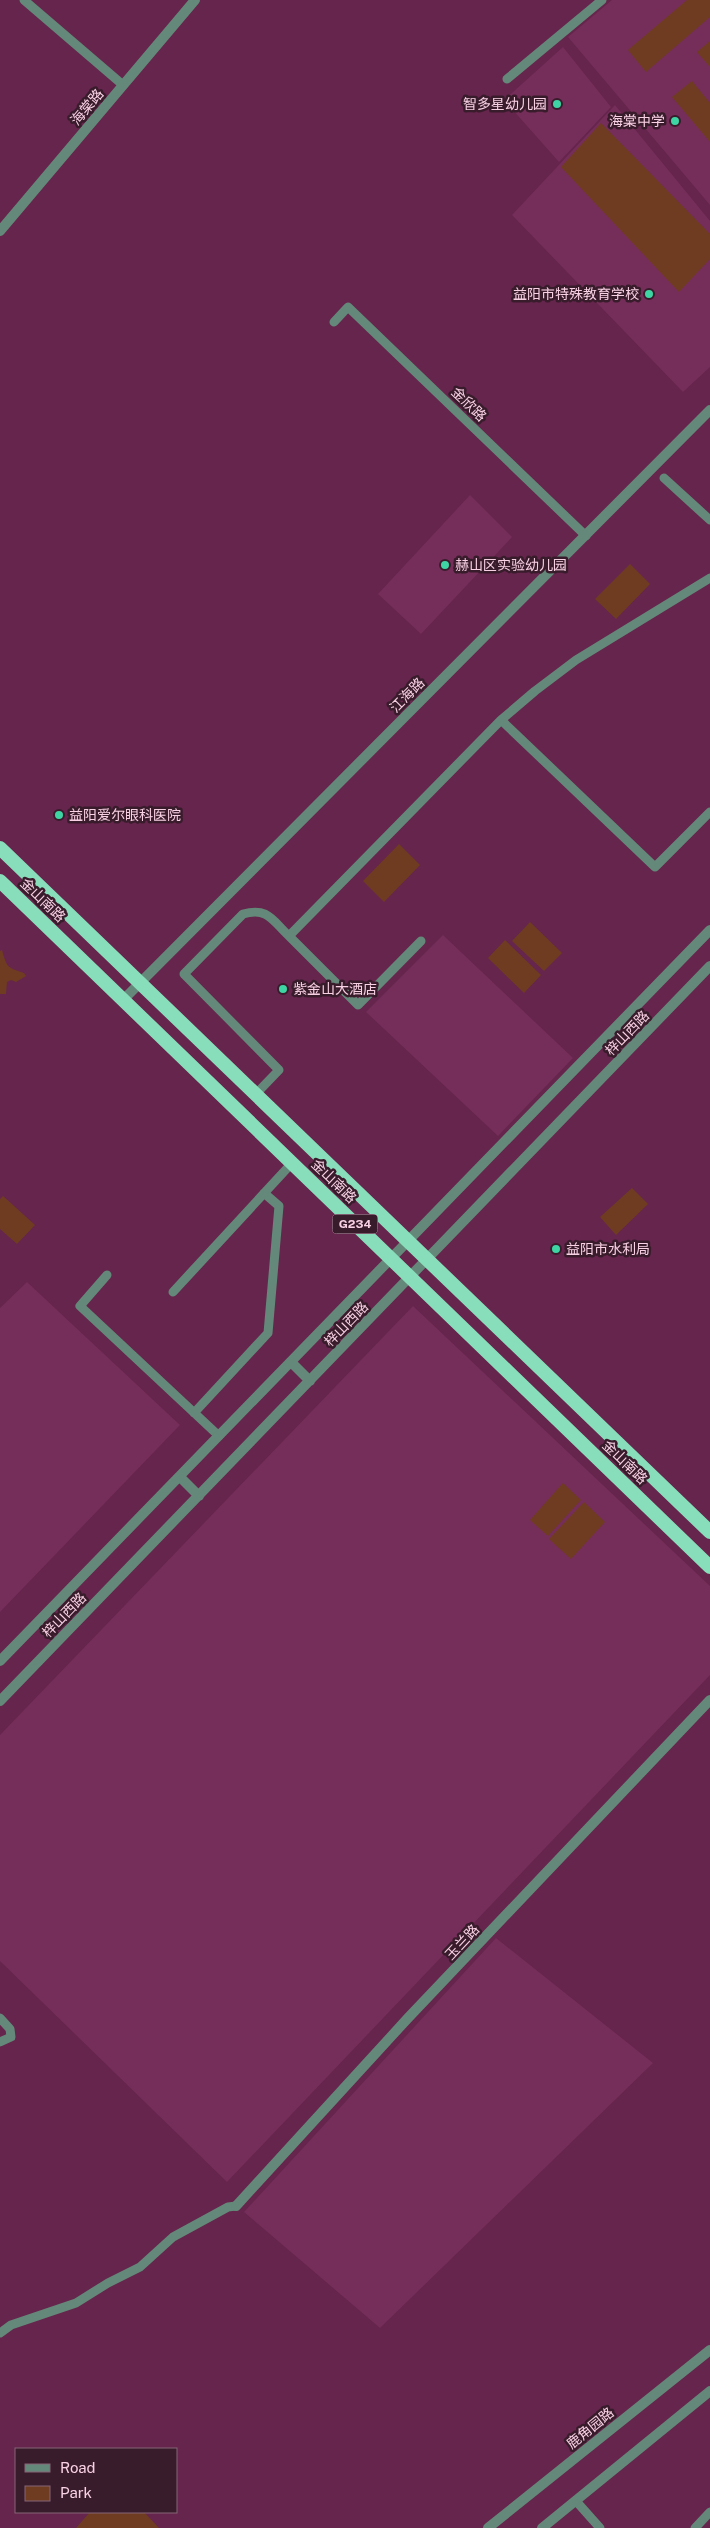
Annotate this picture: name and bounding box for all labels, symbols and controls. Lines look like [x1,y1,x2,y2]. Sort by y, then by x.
street label: 海棠路 [67,86,107,128]
place label: 智多星幼儿园 [463,96,547,112]
marker: 智多星幼儿园 [551,98,563,110]
place label: 海棠中学 [609,113,665,129]
marker: 海棠中学 [669,115,681,127]
place label: 益阳市特殊教育学校 [513,286,639,302]
marker: 益阳市特殊教育学校 [643,288,655,300]
street label: 金欣路 [448,384,490,424]
place label: 赫山区实验幼儿园 [455,557,567,573]
marker: 赫山区实验幼儿园 [439,559,451,571]
street label: 江海路 [386,674,428,716]
place label: 益阳爱尔眼科医院 [69,807,181,823]
marker: 益阳爱尔眼科医院 [53,809,65,821]
street label: 金山南路 [17,875,69,925]
place label: 紫金山大酒店 [293,981,377,997]
marker: 紫金山大酒店 [277,983,289,995]
street label: 梓山西路 [602,1007,652,1059]
street label: 金山南路 [308,1156,360,1206]
road number: G234 [332,1214,378,1234]
place label: 益阳市水利局 [566,1241,650,1257]
marker: 益阳市水利局 [550,1243,562,1255]
street label: 梓山西路 [321,1298,371,1350]
street label: 金山南路 [599,1437,651,1487]
street label: 梓山西路 [39,1589,89,1641]
street label: 玉兰路 [442,1921,482,1963]
street label: 鹿角园路 [563,2404,617,2452]
legend [15,2448,178,2513]
text: Road [60,2459,96,2476]
text: Park [60,2484,92,2501]

